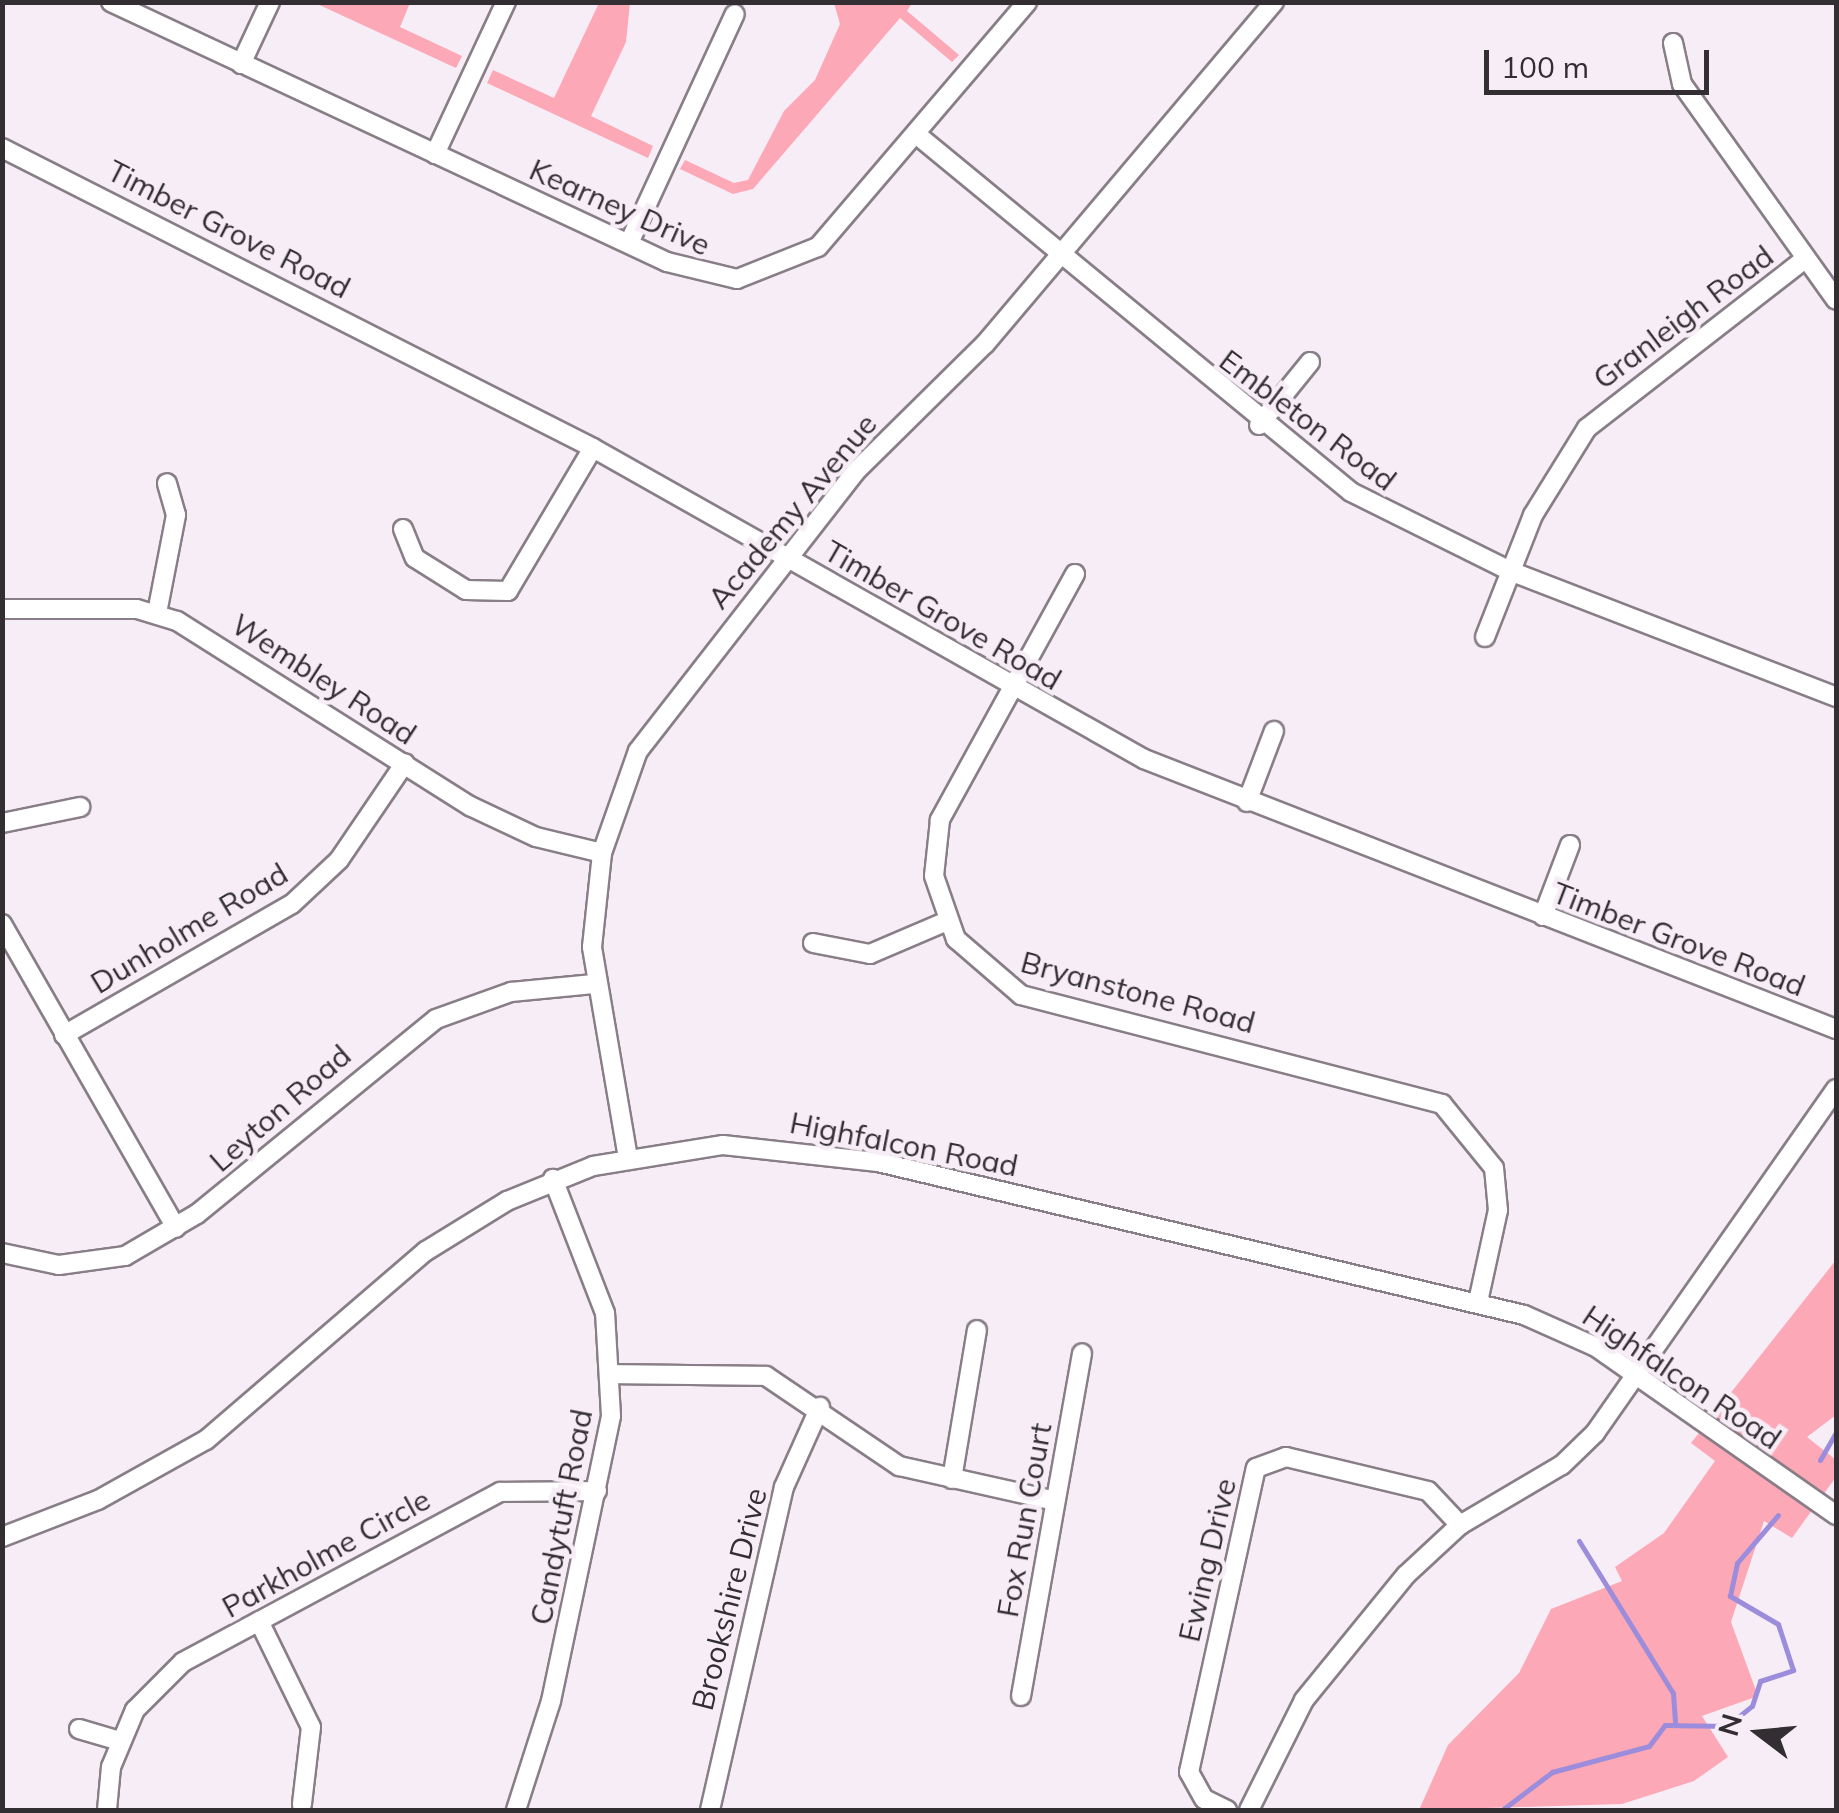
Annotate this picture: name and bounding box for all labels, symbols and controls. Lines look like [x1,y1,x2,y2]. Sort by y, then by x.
scale bar [1489,30,1714,92]
text: 100 m [1501,48,1589,86]
street label: Kearney Drive [524,151,716,263]
street label: Timber Grove Road [102,152,356,306]
street label: Granleigh Road [1586,238,1780,396]
street label: Embleton Road [1213,342,1403,498]
street label: Academy Avenue [700,406,884,616]
street label: Timber Grove Road [818,533,1068,697]
street label: Wembley Road [225,606,423,752]
street label: Dunholme Road [84,855,294,1001]
street label: Timber Grove Road [1548,874,1810,1004]
street label: Bryanstone Road [1017,943,1259,1041]
street label: Leyton Road [202,1037,358,1179]
street label: Highfalcon Road [787,1104,1021,1184]
street label: Highfalcon Road [1576,1297,1788,1457]
street label: Candytuft Road [522,1406,600,1628]
street label: Fox Run Court [989,1420,1059,1620]
street label: Ewing Drive [1171,1475,1243,1645]
street label: Parkholme Circle [216,1481,436,1625]
street label: Brookshire Drive [684,1484,774,1714]
north arrow [1709,1683,1809,1783]
text: N [1710,1710,1749,1740]

